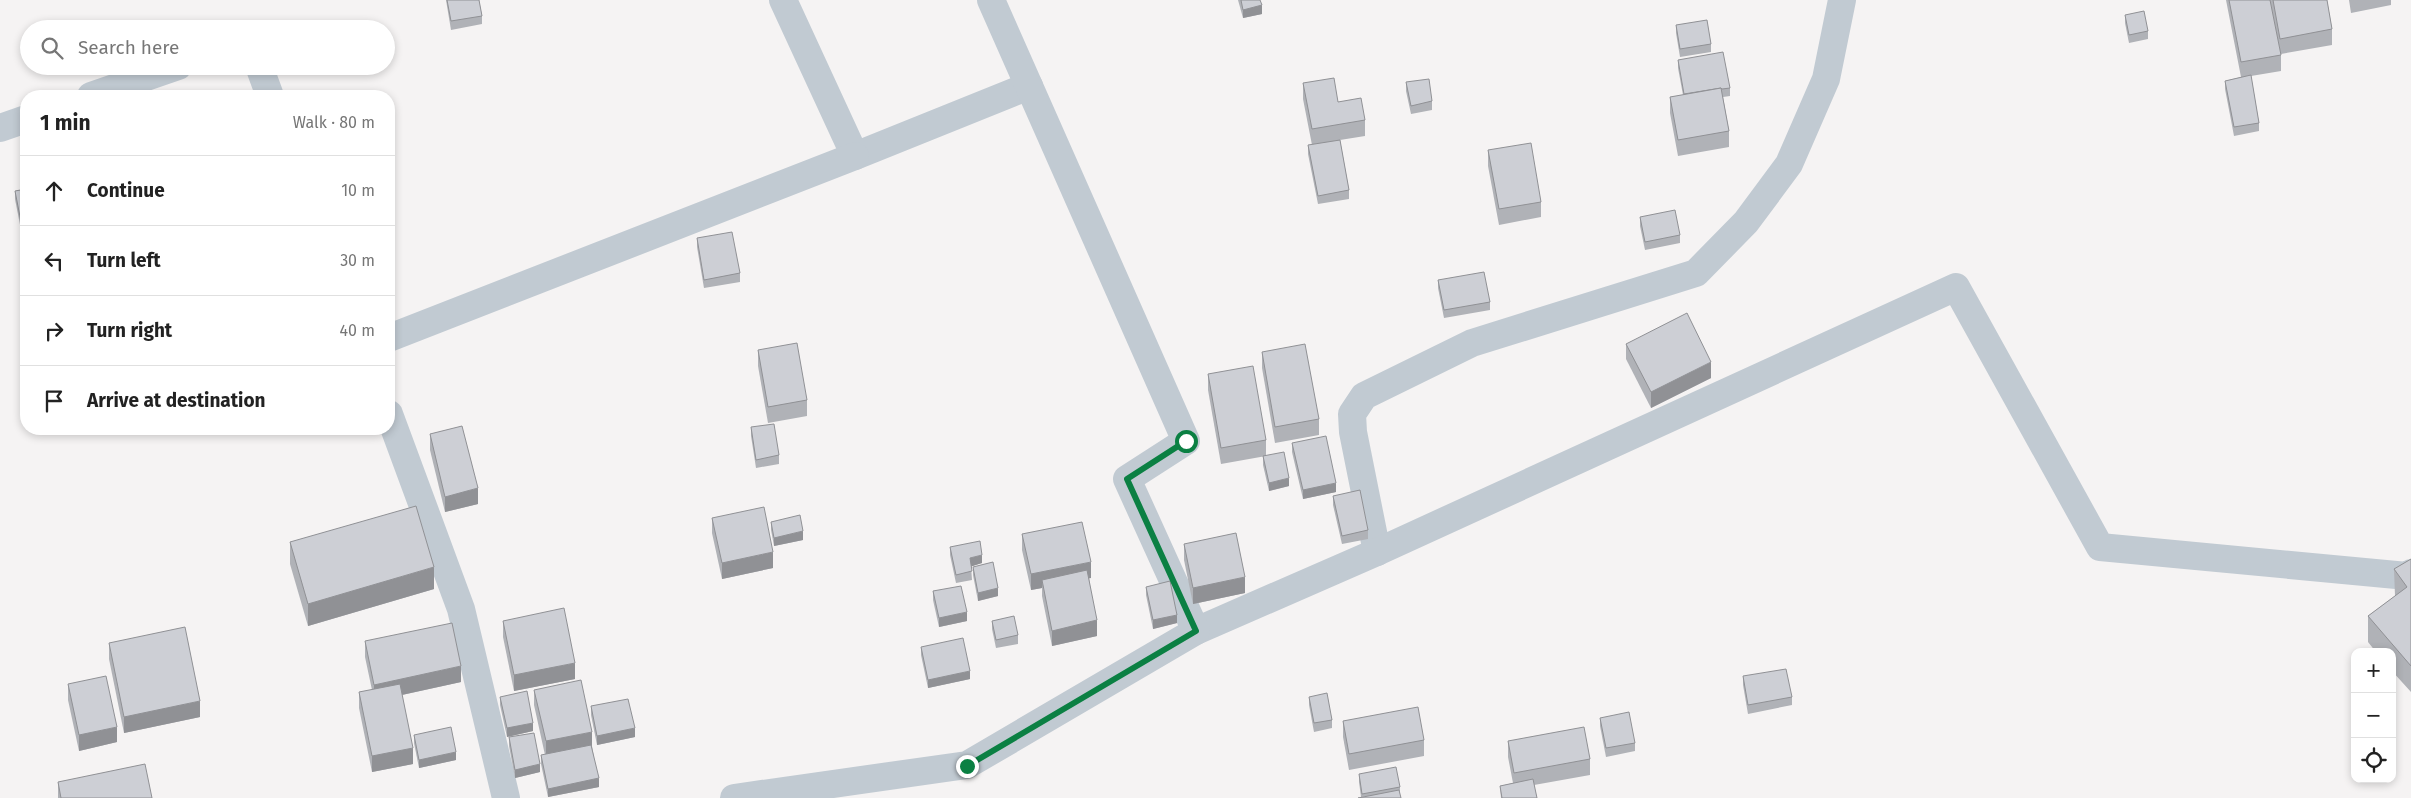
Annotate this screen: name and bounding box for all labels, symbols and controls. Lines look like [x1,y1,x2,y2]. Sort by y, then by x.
search box [20,20,395,75]
icon: search [38,34,66,62]
text: Search here [78,36,179,59]
text: 1 min [40,110,91,136]
text: Walk · 80 m [293,113,375,132]
icon: ahead [40,177,68,205]
text: Continue [87,179,165,202]
text: 10 m [341,181,375,200]
icon: left [40,247,68,275]
text: Turn left [87,249,161,272]
text: 30 m [340,251,375,270]
icon: right [40,317,68,345]
text: Turn right [87,319,172,342]
text: 40 m [340,321,375,340]
icon: arrive [40,387,68,415]
text: Arrive at destination [87,389,266,412]
route start [1175,430,1198,453]
map controls [2351,648,2396,783]
button: + [2351,648,2396,693]
button: − [2351,693,2396,738]
button: locate [2351,738,2396,783]
route end [956,755,979,778]

